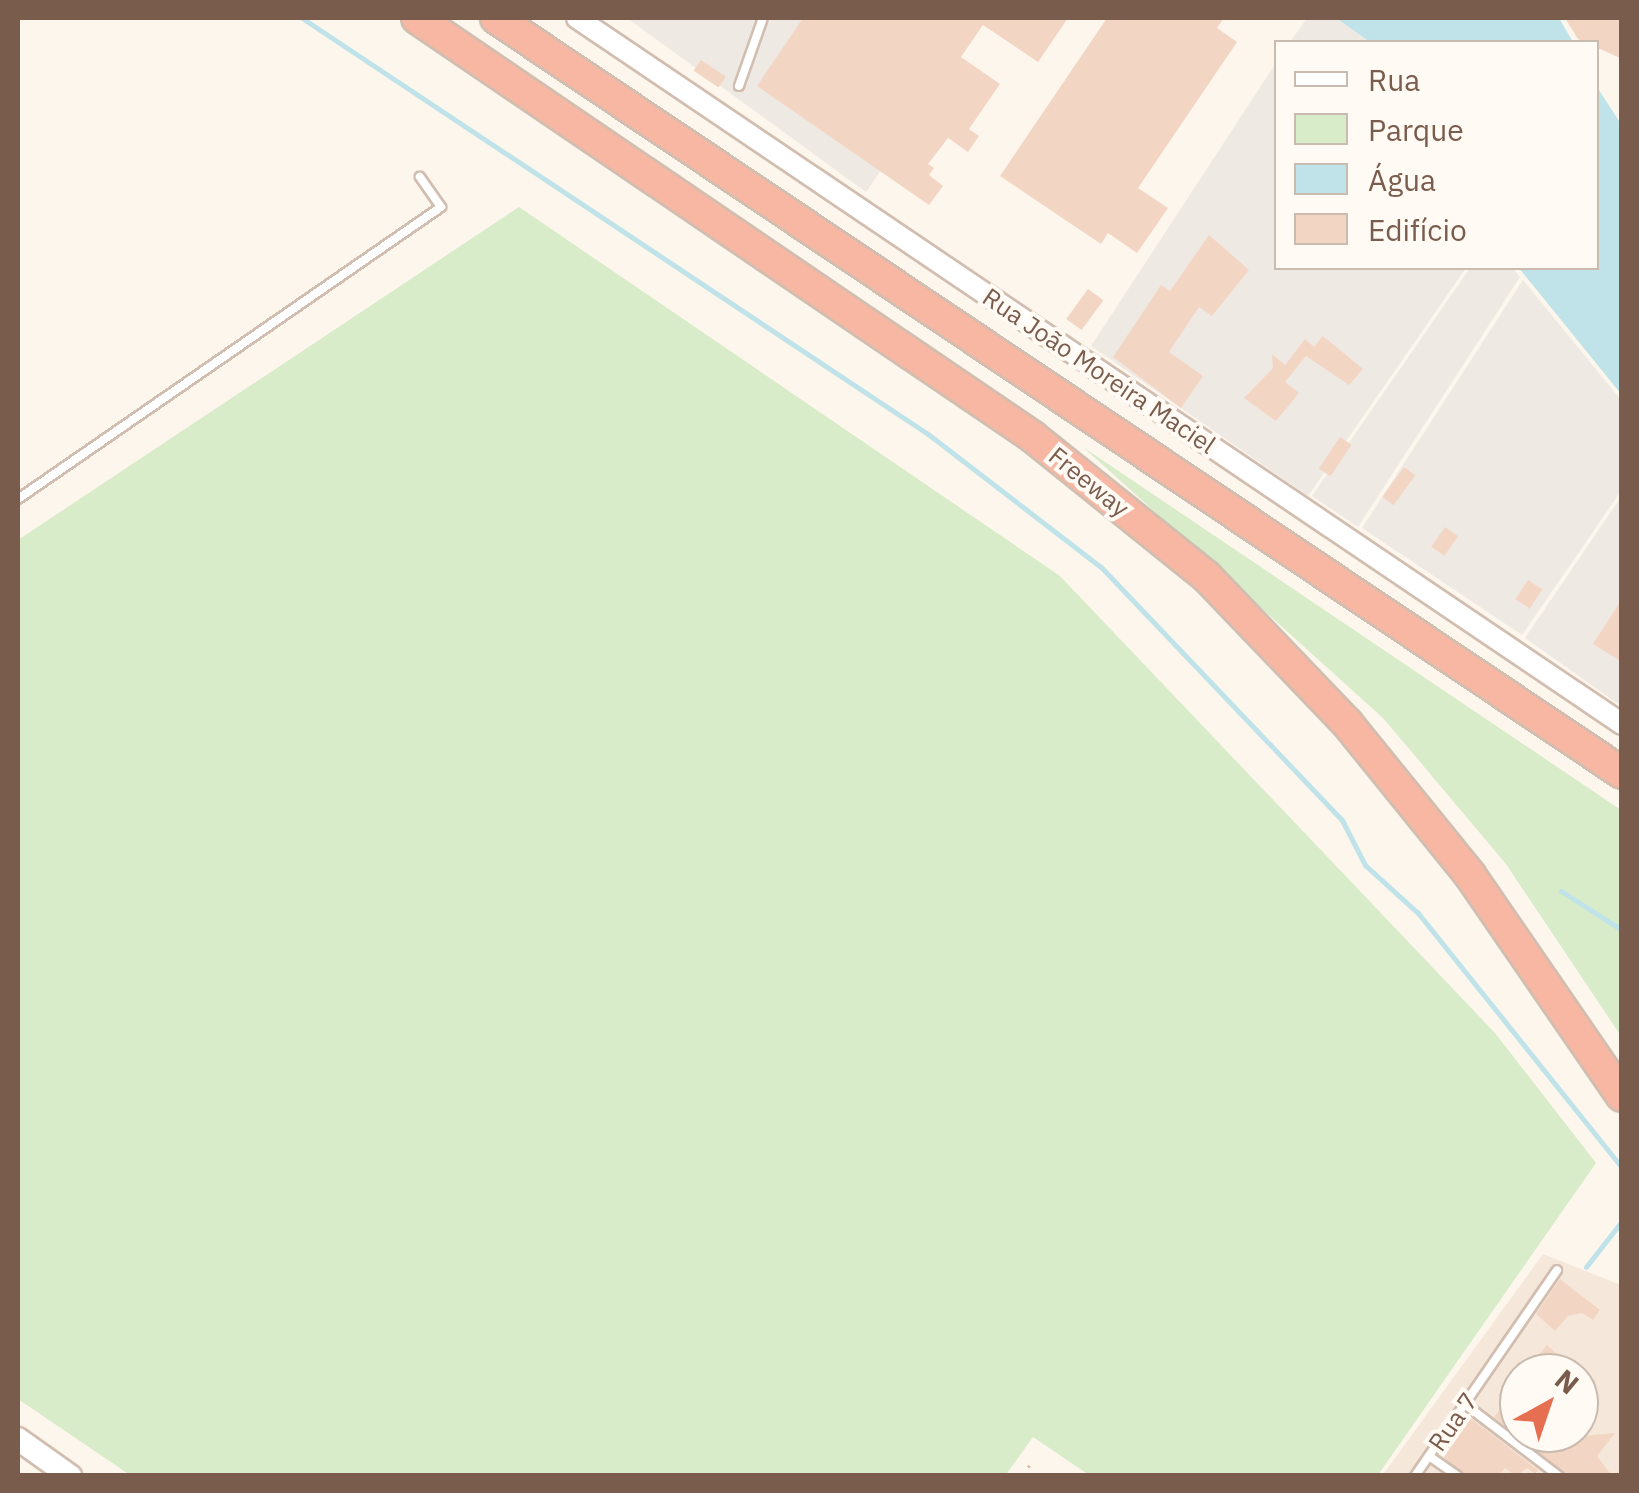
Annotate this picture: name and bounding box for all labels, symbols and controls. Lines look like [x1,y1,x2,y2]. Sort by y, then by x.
legend [1274,40,1599,270]
text: Rua [1368,60,1420,99]
text: Parque [1368,110,1464,149]
text: Água [1368,160,1436,199]
text: Edifício [1368,210,1467,249]
street label: Rua João Moreira Maciel [977,282,1221,460]
street label: Freeway [1043,441,1135,523]
north arrow [1499,1353,1599,1453]
text: N [1548,1360,1587,1402]
street label: Rua 7 [1422,1387,1484,1457]

